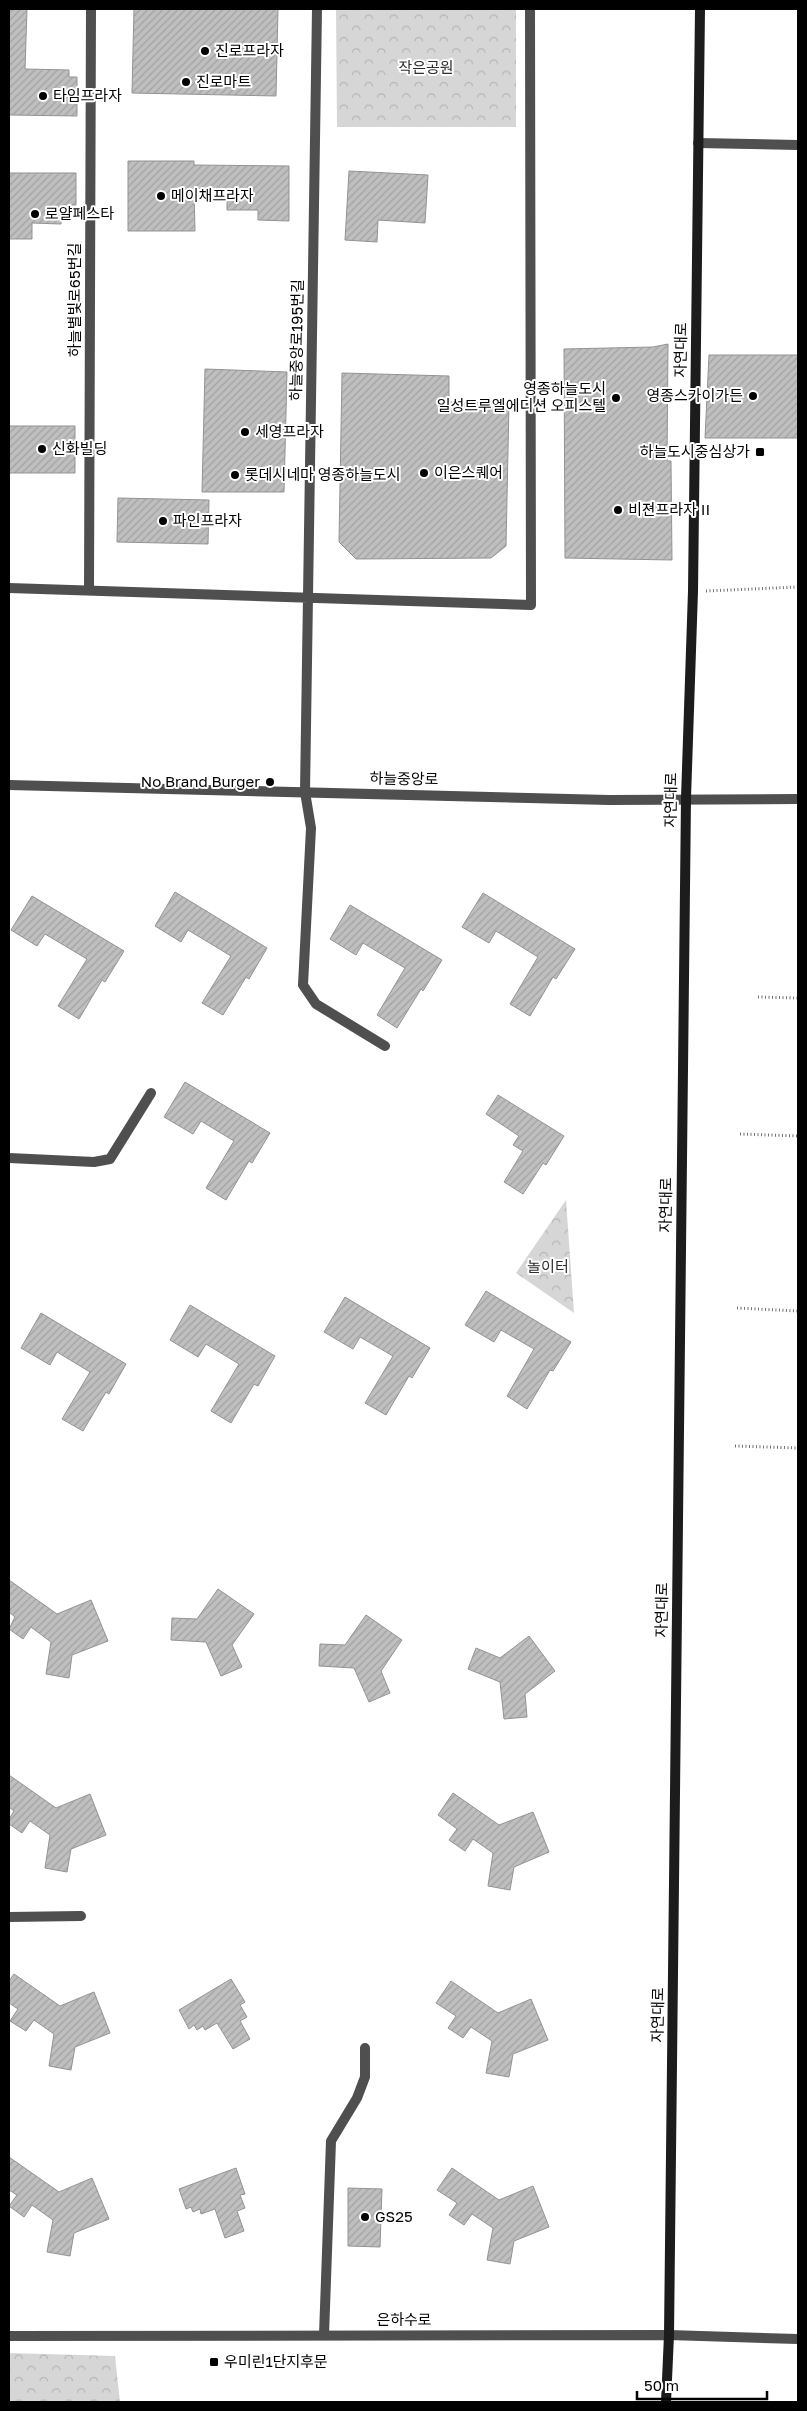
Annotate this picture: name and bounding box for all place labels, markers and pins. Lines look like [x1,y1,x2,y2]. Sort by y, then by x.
place label: 진로프라자 [215,41,284,59]
marker: 진로프라자 [199,45,211,57]
place label: 진로마트 [196,72,251,90]
marker: 진로마트 [180,76,192,88]
place label: 타임프라자 [53,86,122,104]
marker: 타임프라자 [37,90,49,102]
place label: 메이채프라자 [171,186,254,204]
marker: 메이채프라자 [155,190,167,202]
place label: 로얄페스타 [45,204,114,222]
marker: 로얄페스타 [29,208,41,220]
place label: 영종하늘도시 일성트루엘에디션 오피스텔 [437,379,606,414]
place label: 영종스카이가든 [646,386,743,404]
marker: 영종스카이가든 [747,390,759,402]
marker: 영종하늘도시 일성트루엘에디션 오피스텔 [610,392,622,404]
place label: 세영프라자 [255,422,324,440]
marker: 세영프라자 [239,426,251,438]
place label: 신화빌딩 [52,439,107,457]
place label: 하늘도시중심상가 [640,442,750,460]
marker: 신화빌딩 [36,443,48,455]
marker: 하늘도시중심상가 [754,446,766,458]
place label: 이은스퀘어 [434,463,503,481]
place label: 롯데시네마 영종하늘도시 [245,465,401,483]
marker: 이은스퀘어 [418,467,430,479]
marker: 롯데시네마 영종하늘도시 [229,469,241,481]
place label: 비젼프라자 II [628,500,710,518]
marker: 비젼프라자 II [612,504,624,516]
place label: 파인프라자 [173,511,242,529]
marker: 파인프라자 [157,515,169,527]
place label: No Brand Burger [141,772,260,790]
marker: No Brand Burger [264,776,276,788]
place label: GS25 [375,2207,413,2225]
marker: GS25 [359,2211,371,2223]
place label: 우미린1단지후문 [224,2352,328,2370]
marker: 우미린1단지후문 [208,2356,220,2368]

